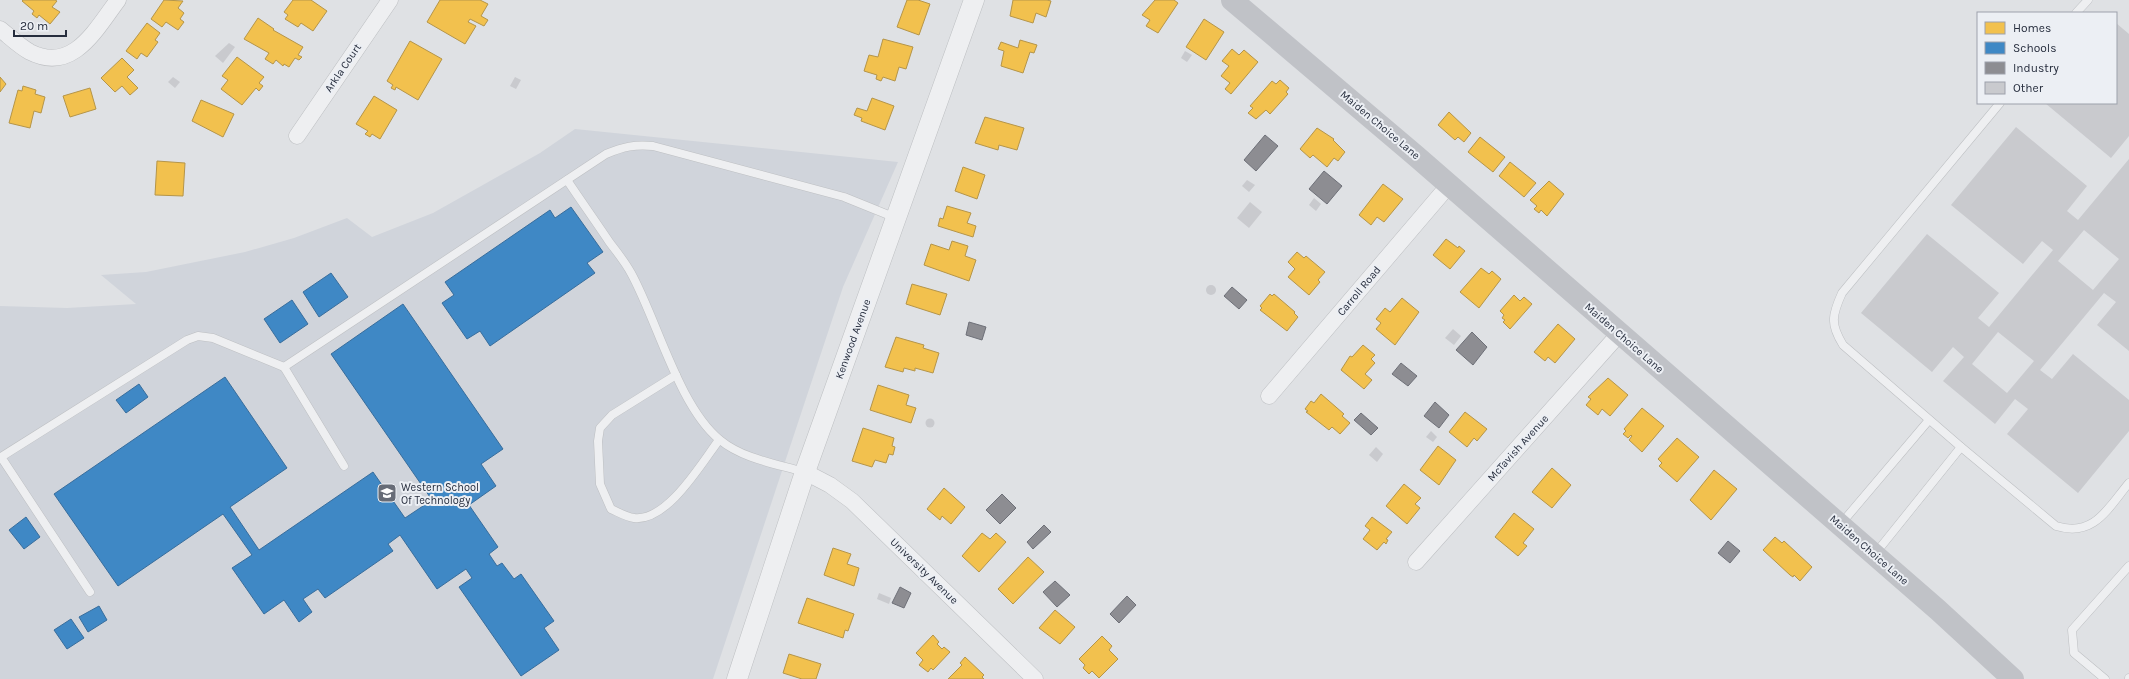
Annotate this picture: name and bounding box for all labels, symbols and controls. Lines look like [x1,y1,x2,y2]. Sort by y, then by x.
scale bar [14,12,66,38]
legend [1977,12,2117,104]
text: 20 m [20,19,48,33]
text: Homes [2013,21,2051,35]
street label: Arkla Court [322,41,364,95]
text: Schools [2013,41,2056,55]
text: Industry [2013,61,2059,75]
text: Other [2013,81,2044,95]
street label: Maiden Choice Lane [1337,88,1423,162]
street label: Carroll Road [1334,264,1384,318]
street label: Kenwood Avenue [832,297,874,381]
street label: Maiden Choice Lane [1582,300,1666,376]
street label: McTavish Avenue [1485,412,1551,484]
place label: Western School Of Technology [401,481,479,507]
school or university icon: Western School Of Technology [376,482,398,504]
street label: Maiden Choice Lane [1827,512,1911,588]
street label: University Avenue [887,535,961,607]

